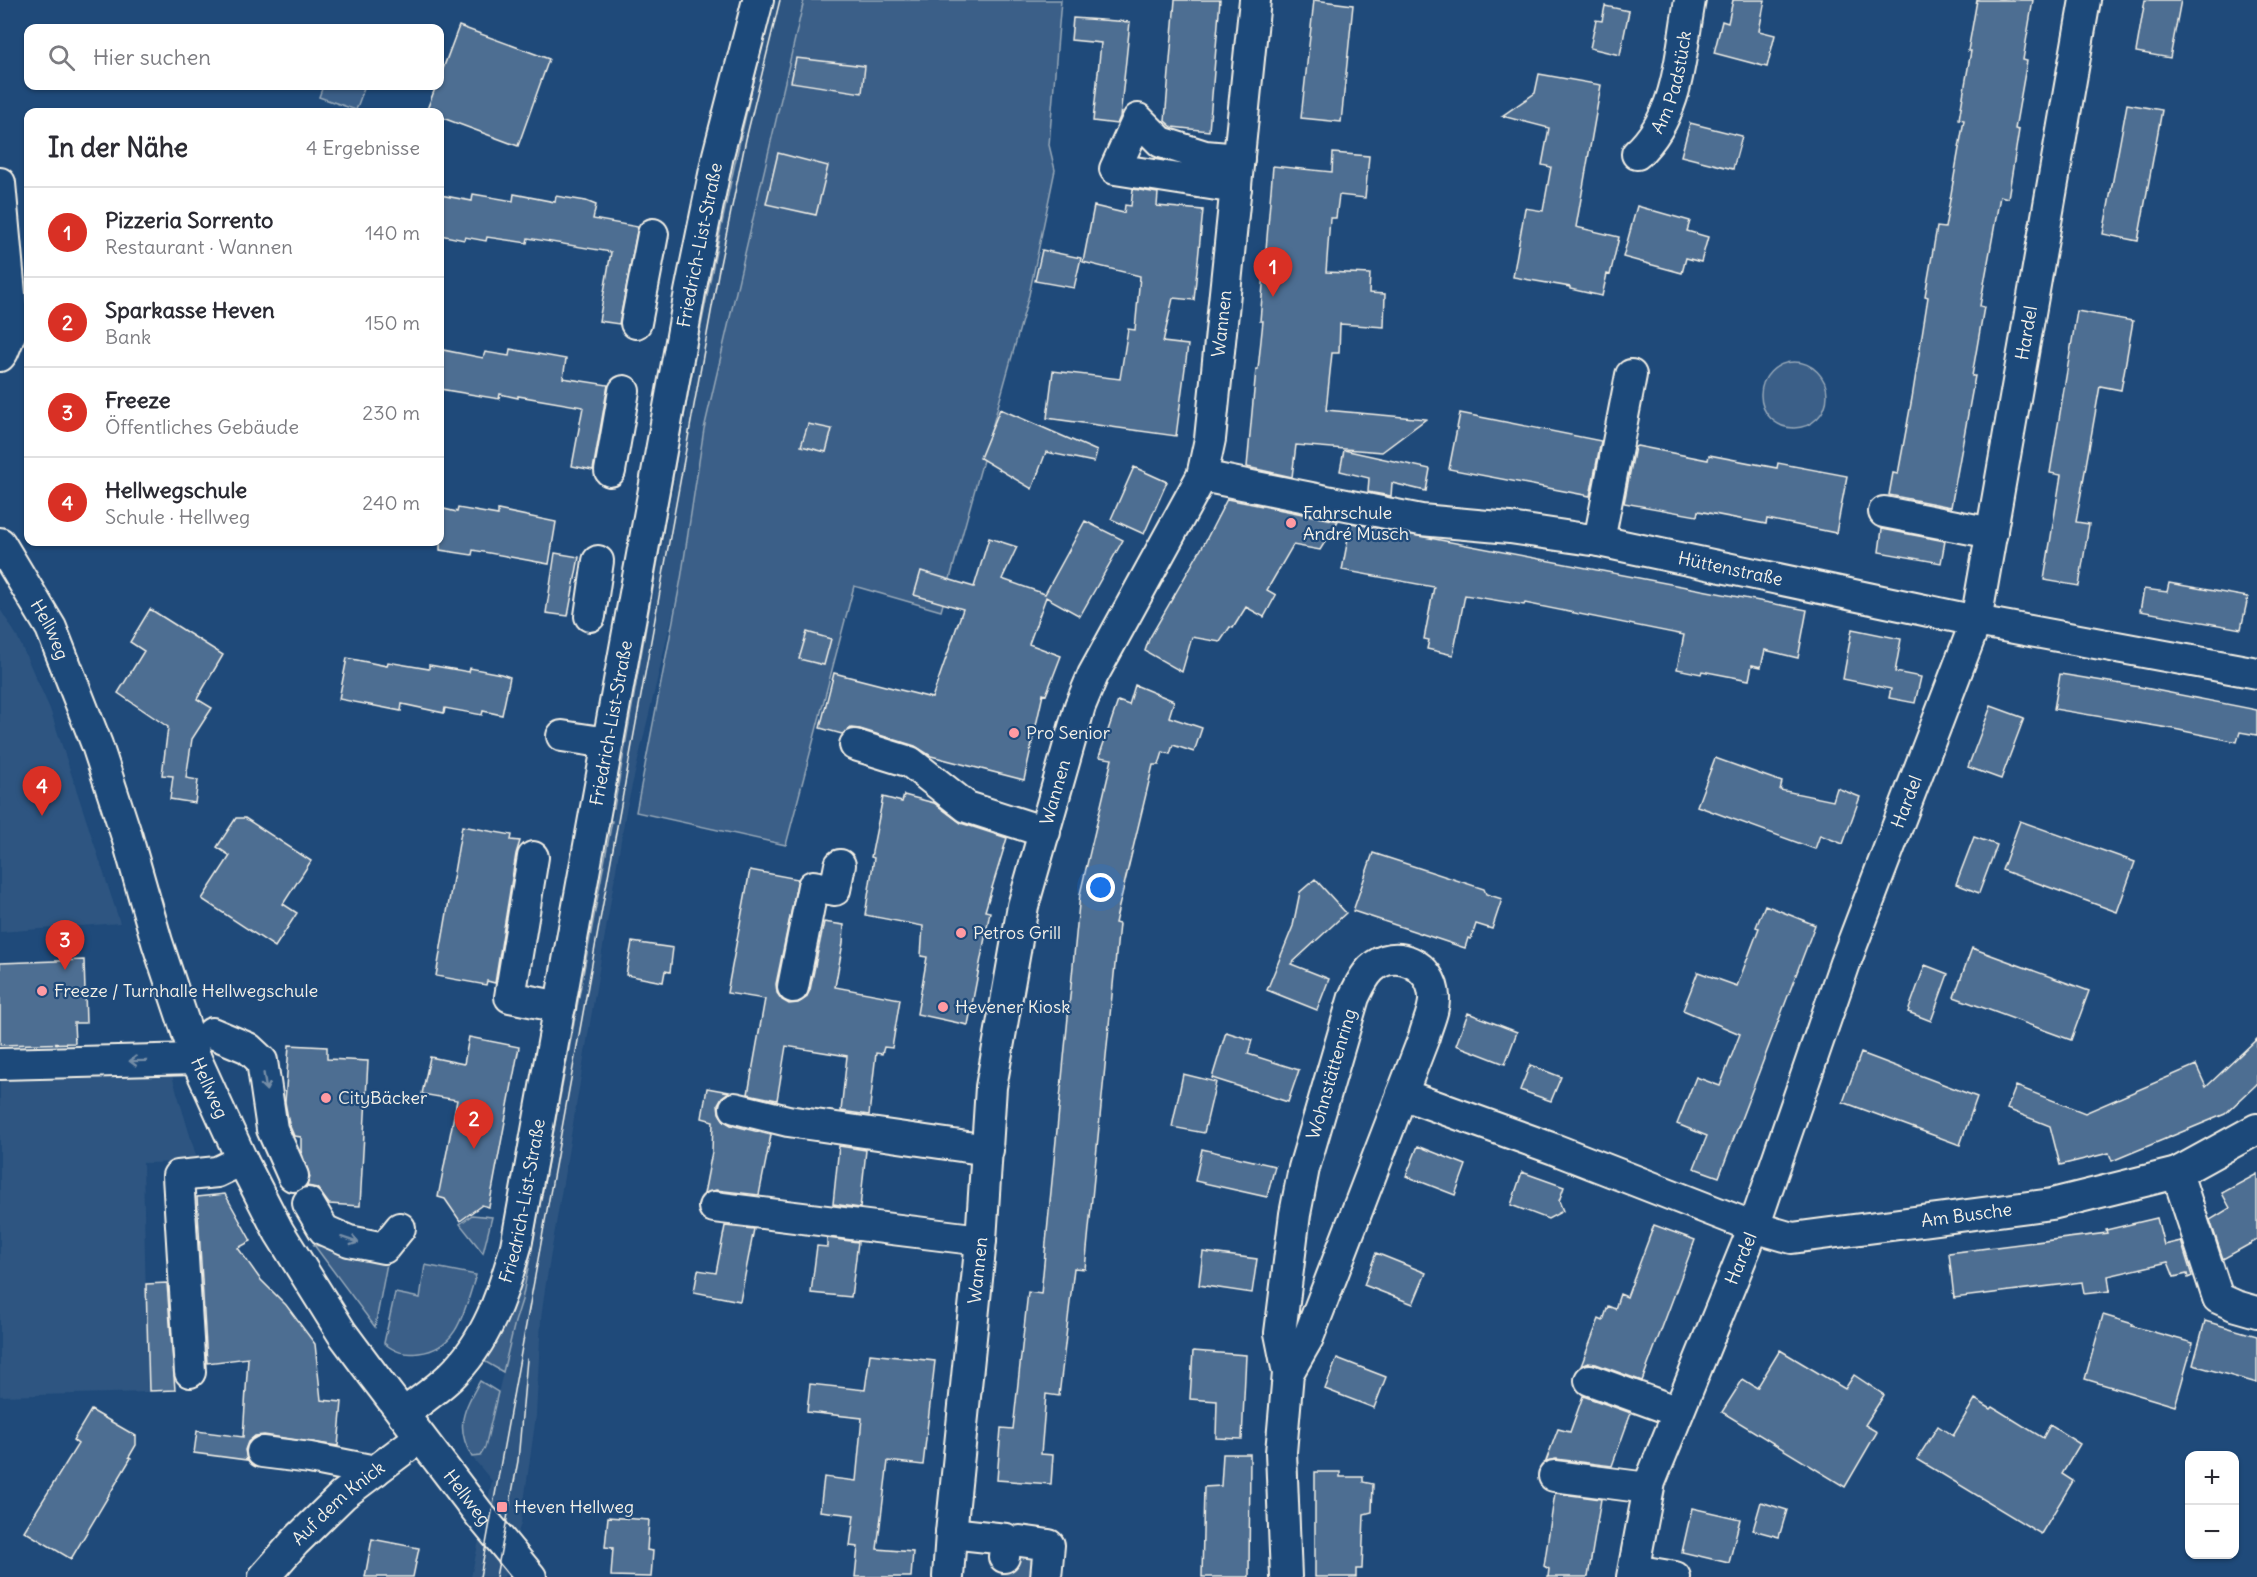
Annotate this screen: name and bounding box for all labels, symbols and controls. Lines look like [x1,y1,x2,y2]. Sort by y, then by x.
search box [24,24,444,90]
street label: Am Padstück [1645,29,1696,137]
icon: search [45,41,78,74]
text: Hier suchen [93,43,211,71]
text: In der Nähe [48,131,188,164]
text: 4 Ergebnisse [306,135,420,160]
street label: Friedrich-List-Straße [672,161,727,329]
text: Pizzeria Sorrento [105,206,273,234]
text: 1 [64,220,71,245]
text: 140 m [365,220,420,245]
text: Restaurant · Wannen [105,234,293,259]
pin: 1 [1254,248,1292,297]
street label: Wannen [1206,289,1236,358]
text: Sparkasse Heven [105,296,275,324]
street label: Hardel [2010,304,2042,362]
text: 2 [62,310,73,335]
text: 150 m [365,310,420,335]
text: Bank [105,324,151,349]
text: Freeze [105,386,171,414]
text: 3 [62,400,73,425]
text: 230 m [362,400,420,425]
text: Öffentliches Gebäude [105,414,299,439]
text: Hellwegschule [105,476,247,504]
text: 4 [62,490,73,515]
text: 240 m [362,490,420,515]
place label: Fahrschule André Musch [1303,501,1409,545]
text: Schule · Hellweg [105,504,250,529]
marker: Fahrschule André Musch [1284,516,1298,530]
street label: Hüttenstraße [1676,546,1785,591]
street label: Hellweg [25,595,74,663]
street label: Friedrich-List-Straße [585,639,637,807]
place label: Pro Senior [1026,721,1111,744]
marker: Pro Senior [1007,726,1021,740]
street label: Wannen [1035,757,1075,828]
pin: 4 [22,766,62,816]
street label: Hardel [1886,772,1927,831]
your location [1086,873,1115,902]
pin: 3 [46,920,84,970]
place label: Petros Grill [973,921,1061,944]
marker: Petros Grill [954,926,968,940]
place label: Freeze / Turnhalle Hellwegschule [54,979,318,1002]
marker: Freeze / Turnhalle Hellwegschule [35,984,49,998]
place label: Hevener Kiosk [955,995,1070,1018]
marker: Hevener Kiosk [936,1000,950,1014]
street label: Wohnstättenring [1301,1006,1361,1142]
street label: Hellweg [186,1054,233,1122]
one-way arrow [128,1055,148,1067]
one-way arrow [259,1072,270,1091]
place label: CityBäcker [338,1086,428,1109]
marker: CityBäcker [319,1091,333,1105]
pin: 2 [454,1100,494,1149]
street label: Friedrich-List-Straße [494,1117,550,1286]
street label: Am Busche [1920,1197,2013,1232]
street label: Hardel [1720,1229,1762,1288]
one-way arrow [340,1235,359,1246]
street label: Wannen [963,1236,992,1305]
map controls [2185,1451,2239,1559]
button: + [2185,1451,2239,1505]
street label: Auf dem Knick [287,1456,389,1550]
street label: Hellweg [439,1465,496,1530]
place label: Heven Hellweg [514,1495,634,1518]
marker: Heven Hellweg [495,1500,509,1514]
button: − [2185,1505,2239,1559]

